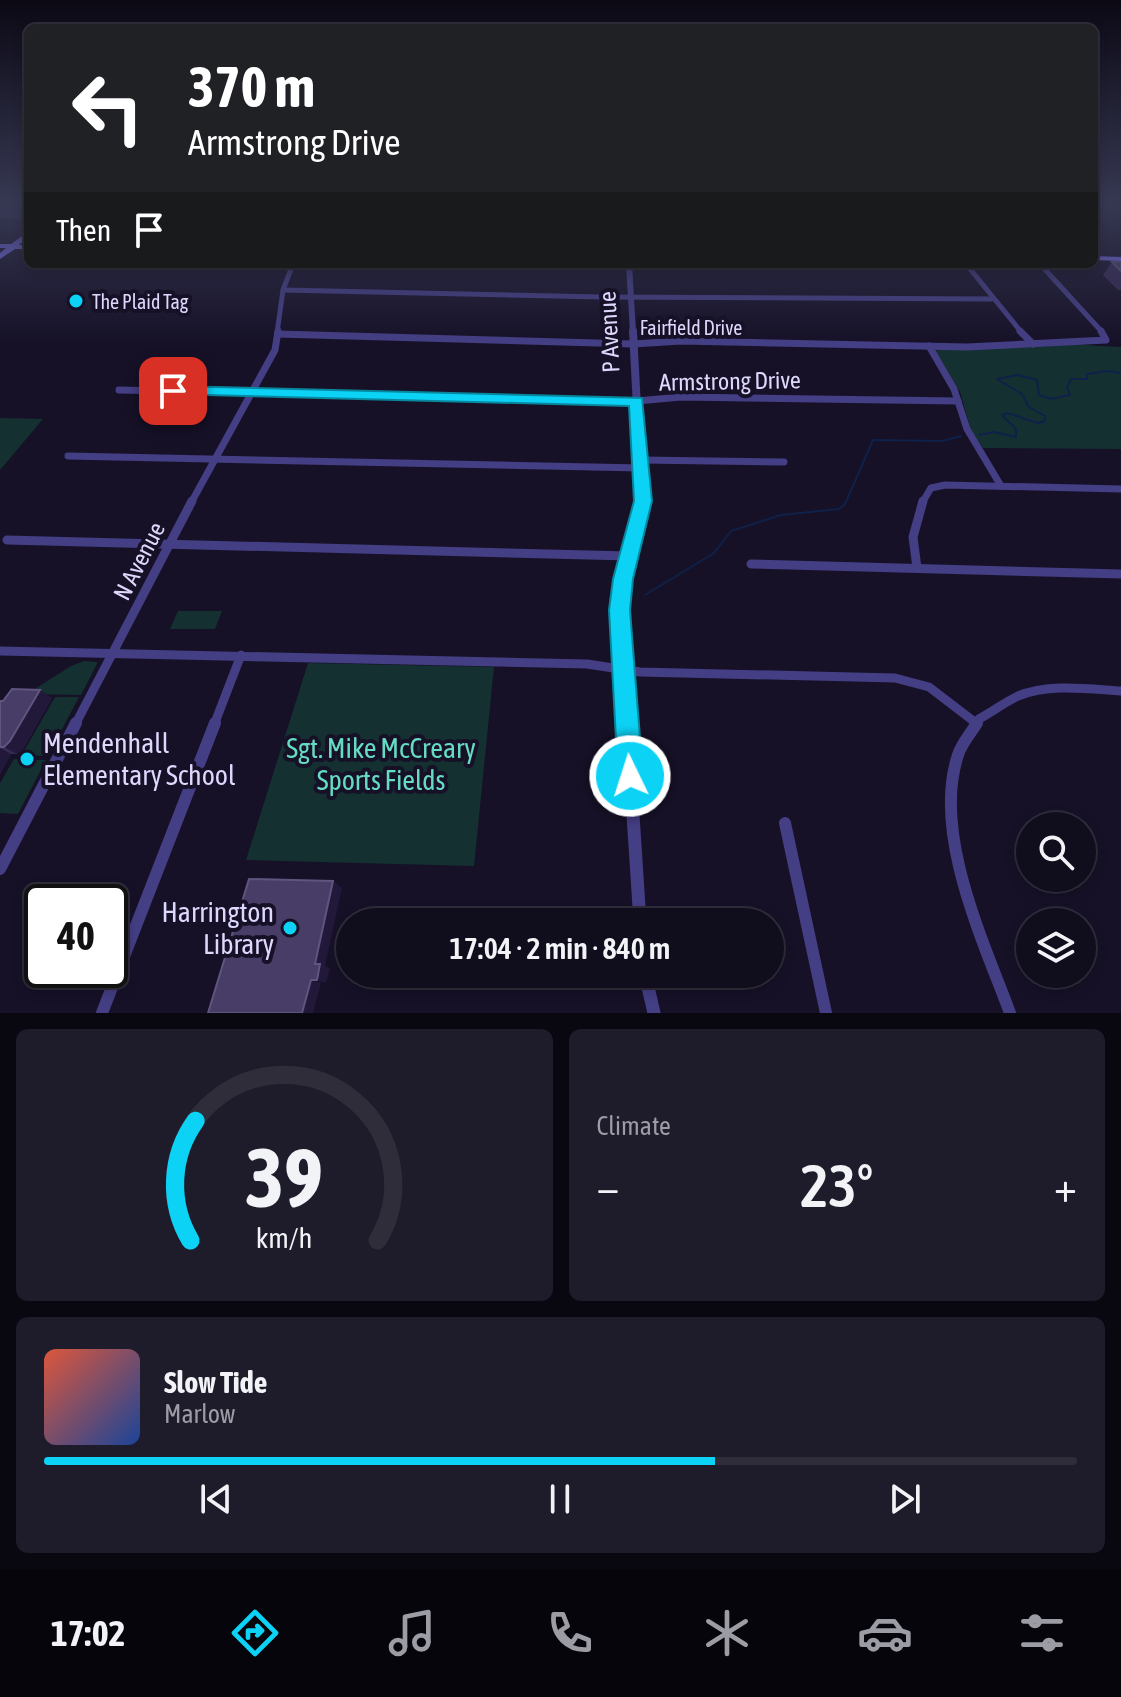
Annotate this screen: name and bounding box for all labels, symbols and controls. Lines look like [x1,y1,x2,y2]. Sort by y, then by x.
text: 370 m [188,55,315,119]
icon: left [56,56,160,160]
text: Armstrong Drive [188,121,401,163]
icon: arrive [127,208,171,252]
text: Then [56,213,111,247]
place label: The Plaid Tag [92,290,189,313]
street label: P Avenue [593,291,625,373]
marker: The Plaid Tag [67,292,85,310]
street label: Fairfield Drive [640,316,742,339]
pin [139,357,207,425]
street label: Armstrong Drive [659,366,801,396]
icon: arrive [151,369,195,413]
street label: N Avenue [108,517,170,605]
place label: Mendenhall Elementary School [43,727,236,791]
park label: Sgt. Mike McCreary Sports Fields [286,732,476,796]
position arrow [588,734,672,818]
marker: Mendenhall Elementary School [18,750,36,768]
map controls [1016,812,1096,988]
button: search [1016,812,1096,892]
speed limit sign: 40 [24,884,128,988]
place label: Harrington Library [162,896,274,960]
button: layers [1016,908,1096,988]
marker: Harrington Library [281,919,299,937]
text: 17:04 · 2 min · 840 m [450,931,670,965]
text: Climate [597,1111,671,1141]
text: 39 [245,1129,323,1225]
text: 23° [800,1151,873,1220]
text: − [597,1161,619,1211]
text: + [1054,1161,1077,1211]
text: km/h [256,1221,313,1254]
text: Slow Tide [164,1365,267,1399]
text: Marlow [164,1399,235,1429]
icon: previous [194,1477,238,1521]
icon: pause [538,1477,582,1521]
icon: next [883,1477,927,1521]
icon: directions [227,1605,283,1661]
icon: music [384,1605,440,1661]
icon: phone [542,1605,598,1661]
icon: climate [699,1605,755,1661]
icon: car [857,1605,913,1661]
icon: filters [1014,1605,1070,1661]
text: 17:02 [51,1612,126,1654]

